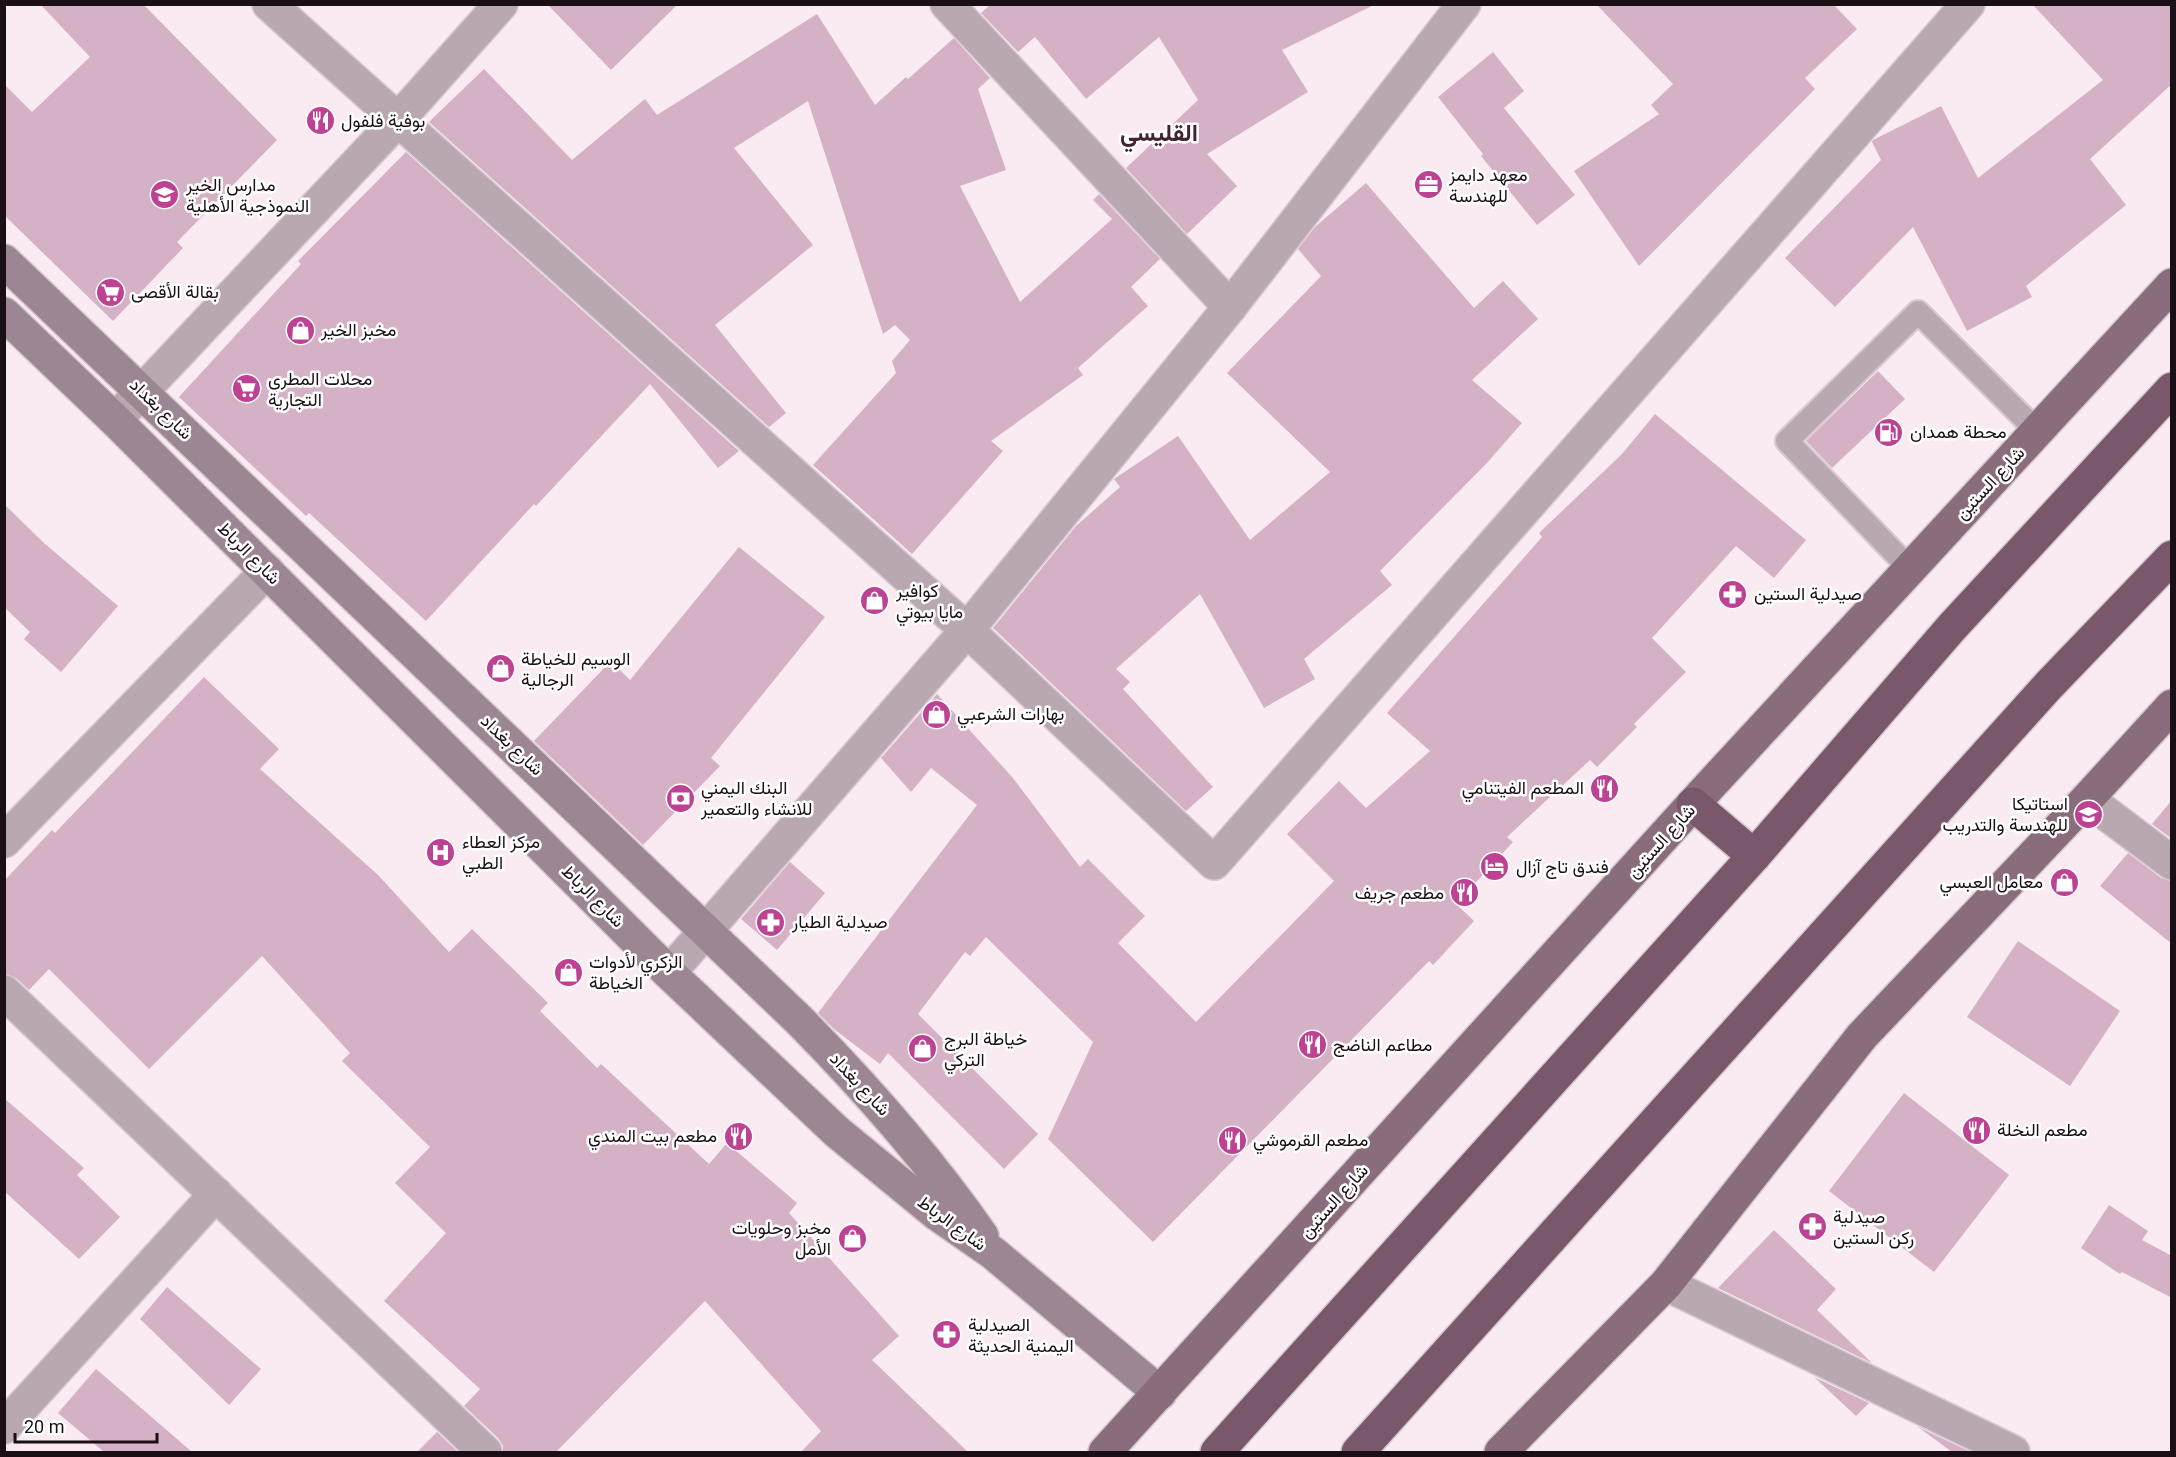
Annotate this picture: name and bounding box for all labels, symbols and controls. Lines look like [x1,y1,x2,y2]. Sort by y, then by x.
restaurant icon: بوفية فلفول [304,105,336,137]
place label: بوفية فلفول [341,110,425,132]
district label: القليسي [1120,119,1198,153]
place label: معهد دايمز للهندسة [1448,164,1528,207]
office icon: معهد دايمز للهندسة [1412,169,1444,201]
place label: مدارس الخير النموذجية الأهلية [185,174,309,217]
school or university icon: مدارس الخير النموذجية الأهلية [149,179,181,211]
supermarket icon: بقالة الأقصى [94,276,126,308]
place label: بقالة الأقصى [131,281,219,303]
shop icon: مخبز الخير [284,314,316,346]
place label: مخبز الخير [320,319,396,341]
place label: محلات المطري التجارية [268,368,372,411]
supermarket icon: محلات المطري التجارية [231,373,263,405]
street label: شارع بغداد [124,374,197,445]
fuel station icon: محطة همدان [1873,416,1905,448]
place label: محطة همدان [1910,421,2007,442]
street label: شارع الستين [1951,442,2030,525]
street label: شارع الرباط [212,517,285,590]
pharmacy icon: صيدلية الستين [1717,578,1749,610]
place label: كوافير مايا بيوتي [895,580,963,627]
place label: صيدلية الستين [1754,583,1862,605]
shop icon: كوافير مايا بيوتي [859,585,891,617]
place label: الوسيم للخياطة الرجالية [521,648,630,691]
shop icon: الوسيم للخياطة الرجالية [484,653,516,685]
shop icon: بهارات الشرعبي [920,698,952,730]
place label: بهارات الشرعبي [957,703,1064,729]
street label: شارع بغداد [475,710,548,781]
restaurant icon: المطعم الفيتنامي [1589,772,1621,804]
place label: البنك اليمني للانشاء والتعمير [700,777,812,820]
place label: المطعم الفيتنامي [1462,777,1584,803]
bank icon: البنك اليمني للانشاء والتعمير [664,782,696,814]
place label: استاتيكا للهندسة والتدريب [1943,793,2068,836]
school or university icon: استاتيكا للهندسة والتدريب [2073,798,2105,830]
street label: شارع الستين [1622,800,1701,883]
place label: مركز العطاء الطبي [462,831,540,878]
hospital icon: مركز العطاء الطبي [425,836,457,868]
hotel icon: فندق تاج آزال [1479,851,1511,883]
place label: فندق تاج آزال [1516,856,1609,879]
street label: شارع الرباط [556,860,629,933]
shop icon: معامل العبسي [2048,866,2080,898]
place label: معامل العبسي [1939,871,2043,897]
restaurant icon: مطعم جريف [1449,877,1481,909]
place label: مطعم جريف [1355,882,1444,905]
pharmacy icon: صيدلية الطيار [755,906,787,938]
place label: صيدلية الطيار [791,911,888,933]
place label: الزكري لأدوات الخياطة [589,951,683,993]
shop icon: الزكري لأدوات الخياطة [552,956,584,988]
place label: خياطة البرج التركي [944,1028,1027,1075]
restaurant icon: مطاعم الناضج [1296,1029,1328,1061]
shop icon: خياطة البرج التركي [907,1033,939,1065]
place label: مطاعم الناضج [1333,1034,1432,1057]
street label: شارع بغداد [824,1048,895,1121]
restaurant icon: مطعم النخلة [1960,1114,1992,1146]
place label: مطعم النخلة [1997,1119,2088,1142]
restaurant icon: مطعم بيت المندي [722,1120,754,1152]
restaurant icon: مطعم القرموشي [1216,1124,1248,1156]
place label: مطعم بيت المندي [588,1125,717,1151]
place label: مطعم القرموشي [1253,1129,1368,1155]
street label: شارع الستين [1295,1160,1374,1243]
street label: شارع الرباط [913,1191,991,1256]
place label: صيدلية ركن الستين [1833,1206,1914,1249]
pharmacy icon: صيدلية ركن الستين [1796,1211,1828,1243]
place label: مخبز وحلويات الأمل [732,1217,831,1260]
shop icon: مخبز وحلويات الأمل [836,1222,868,1254]
place label: الصيدلية اليمنية الحديثة [968,1314,1074,1356]
pharmacy icon: الصيدلية اليمنية الحديثة [931,1319,963,1351]
scale bar [15,1406,158,1444]
text: 20 m [24,1416,64,1437]

